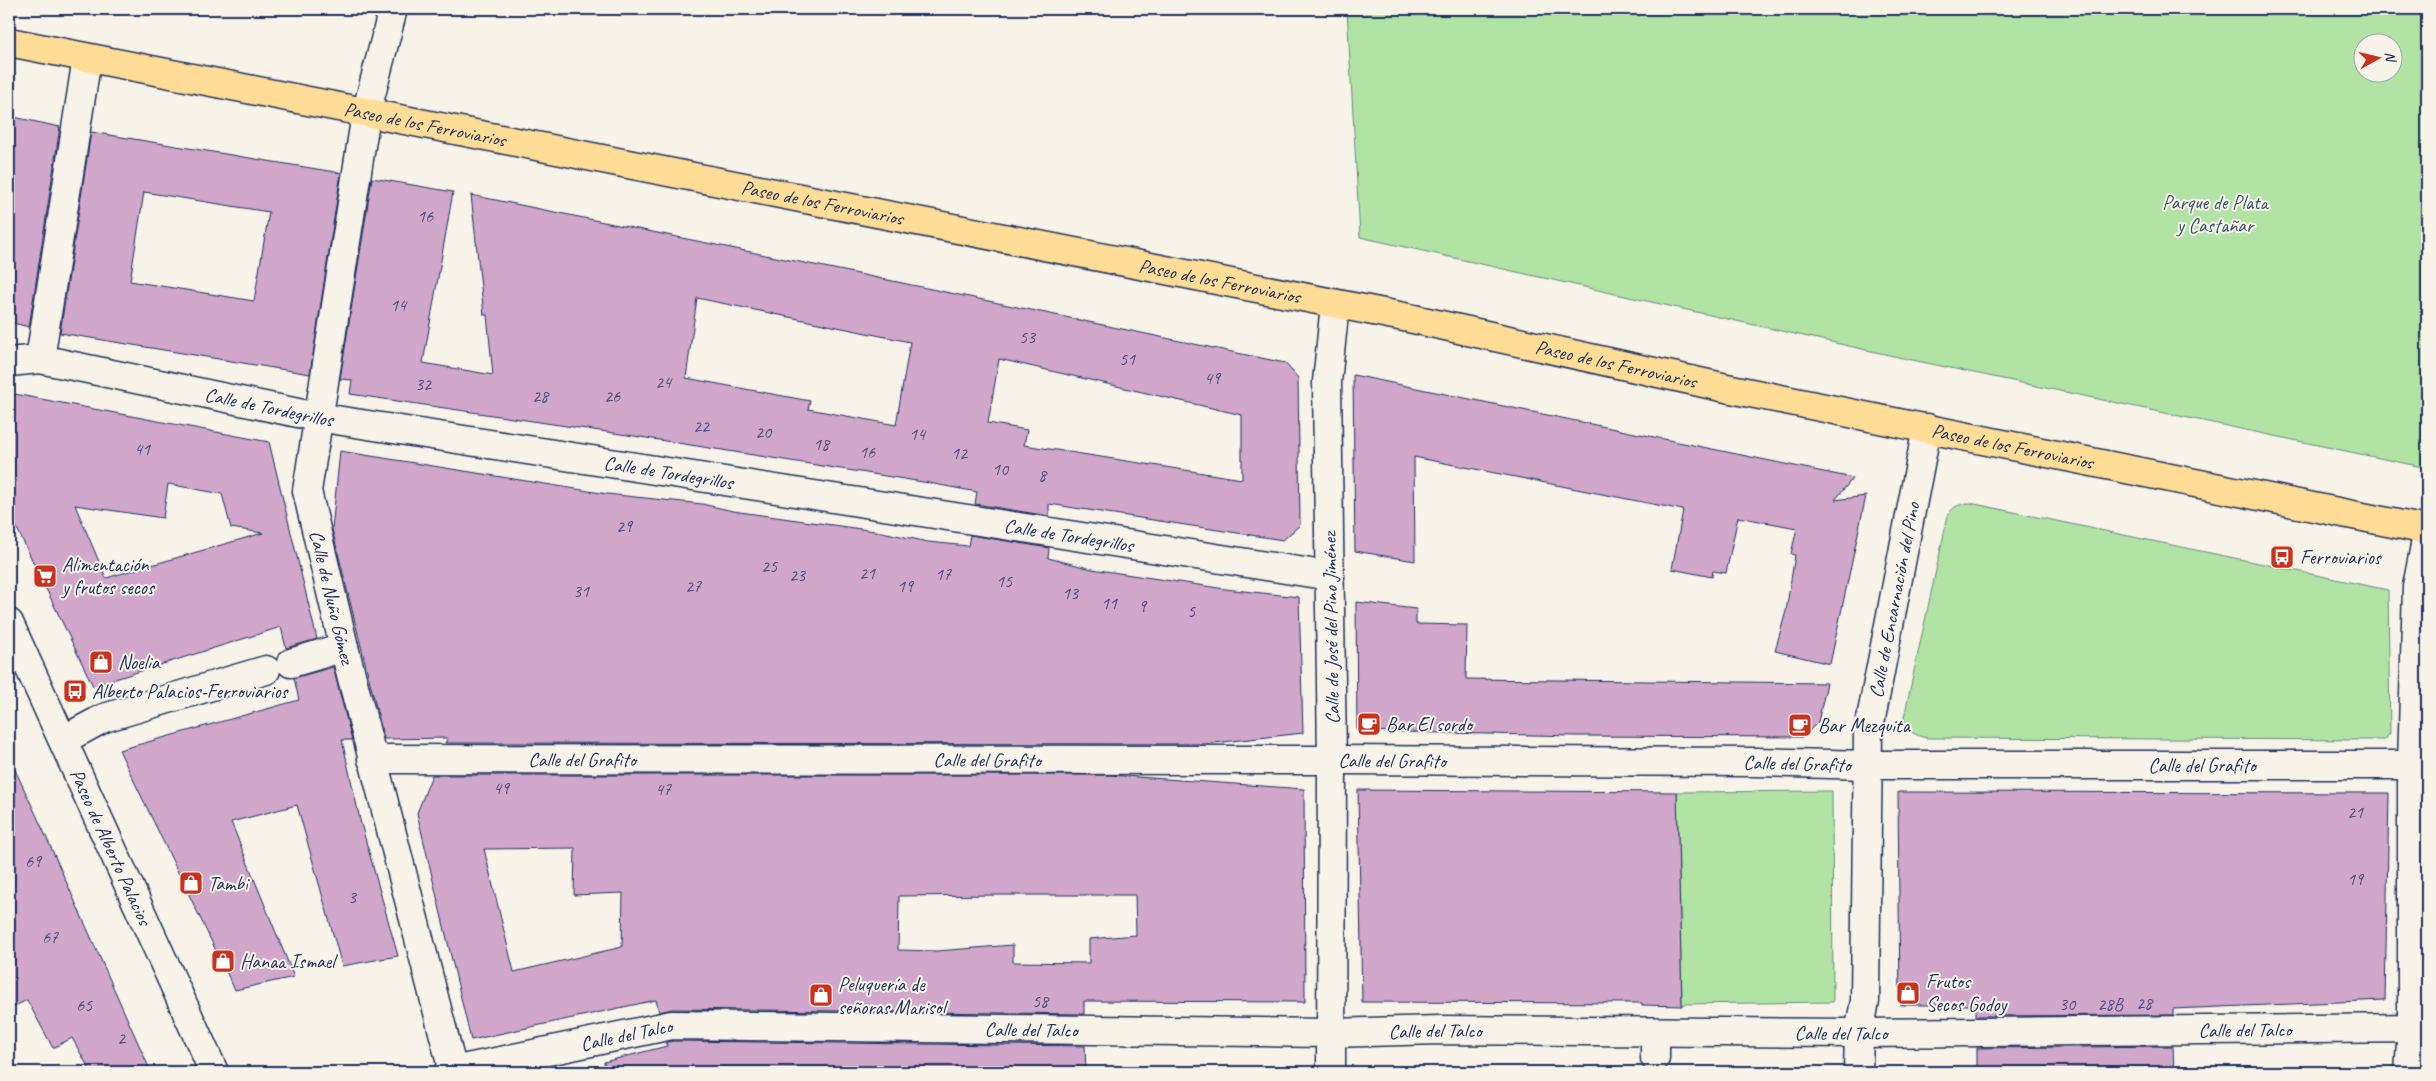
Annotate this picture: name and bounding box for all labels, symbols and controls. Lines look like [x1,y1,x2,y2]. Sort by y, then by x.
north arrow [2354,32,2404,82]
text: N [2381,51,2400,64]
street label: Paseo de los Ferroviarios [342,96,510,153]
street label: Paseo de los Ferroviarios [739,174,908,231]
park label: Parque de Plata y Castañar [2162,190,2270,238]
house number: 16 [417,205,434,227]
street label: Paseo de los Ferroviarios [1137,253,1305,309]
house number: 14 [390,294,408,316]
house number: 53 [1019,326,1037,348]
street label: Paseo de los Ferroviarios [1533,334,1701,394]
house number: 51 [1119,348,1136,370]
house number: 49 [1204,367,1222,389]
house number: 24 [655,371,673,393]
house number: 32 [415,373,433,395]
street label: Calle de Tordegrillos [203,381,337,432]
house number: 28 [532,385,550,407]
house number: 26 [604,385,621,407]
house number: 22 [693,415,711,437]
street label: Paseo de los Ferroviarios [1930,417,2098,475]
house number: 20 [755,421,773,443]
house number: 14 [909,423,927,445]
house number: 18 [813,433,831,455]
house number: 41 [134,438,151,460]
house number: 16 [859,441,876,463]
house number: 12 [951,442,969,464]
street label: Calle de Tordegrillos [602,450,737,495]
house number: 10 [992,458,1010,480]
house number: 8 [1038,464,1048,486]
street label: Calle de Encarnación del Pino [1863,499,1925,700]
street label: Calle de Tordegrillos [1002,513,1137,558]
house number: 29 [616,515,634,537]
street label: Calle de Nuño Gómez [304,528,361,668]
street label: Calle de José del Pino Jiménez [1317,530,1345,724]
bus stop icon: Ferroviarios [2269,544,2295,570]
place label: Ferroviarios [2300,545,2383,570]
place label: Alimentación y frutos secos [61,552,156,600]
house number: 25 [761,555,778,577]
house number: 21 [859,562,876,584]
supermarket icon: Alimentación y frutos secos [32,563,58,589]
house number: 17 [935,563,952,585]
house number: 23 [789,564,807,586]
house number: 15 [996,570,1013,592]
house number: 27 [685,575,702,597]
house number: 19 [897,575,915,597]
house number: 31 [573,580,590,602]
house number: 13 [1062,582,1080,604]
house number: 11 [1101,592,1118,614]
house number: 9 [1138,595,1148,617]
house number: 5 [1187,600,1196,622]
shop icon: Noelia [88,649,114,675]
place label: Noelia [118,650,161,675]
bus stop icon: Alberto Palacios-Ferroviarios [62,678,88,704]
place label: Alberto Palacios-Ferroviarios [92,679,290,704]
cafe icon: Bar El sordo [1356,711,1382,737]
place label: Bar El sordo [1386,712,1474,737]
cafe icon: Bar Mezquita [1787,712,1813,738]
place label: Bar Mezquita [1818,713,1912,738]
street label: Calle del Grafito [528,747,638,772]
street label: Calle del Grafito [933,747,1043,772]
street label: Calle del Grafito [1338,748,1448,773]
street label: Calle del Grafito [1743,749,1853,777]
street label: Calle del Grafito [2148,753,2258,778]
street label: Paseo de Alberto Palacios [65,765,159,931]
house number: 49 [493,777,511,799]
house number: 47 [655,778,672,800]
house number: 21 [2347,801,2364,823]
house number: 69 [25,850,43,872]
house number: 19 [2347,868,2365,890]
shop icon: Tambi [178,870,204,896]
place label: Tambi [208,871,250,896]
house number: 3 [348,886,358,908]
house number: 67 [42,926,59,948]
shop icon: Hanaa Ismael [210,948,236,974]
place label: Hanaa Ismael [240,949,338,974]
place label: Frutos Secos Godoy [1926,969,2008,1017]
place label: Peluquería de señoras Marisol [838,972,949,1020]
shop icon: Frutos Secos Godoy [1895,980,1921,1006]
shop icon: Peluquería de señoras Marisol [808,982,834,1008]
house number: 58 [1032,990,1050,1012]
house number: 28 [2136,992,2154,1014]
house number: 30 [2059,993,2077,1015]
house number: 28B [2097,993,2124,1015]
house number: 65 [76,994,93,1016]
street label: Calle del Talco [578,1012,676,1056]
street label: Calle del Talco [984,1016,1080,1042]
street label: Calle del Talco [1388,1017,1484,1044]
street label: Calle del Talco [2198,1017,2294,1043]
street label: Calle del Talco [1794,1020,1890,1046]
house number: 2 [117,1027,127,1049]

